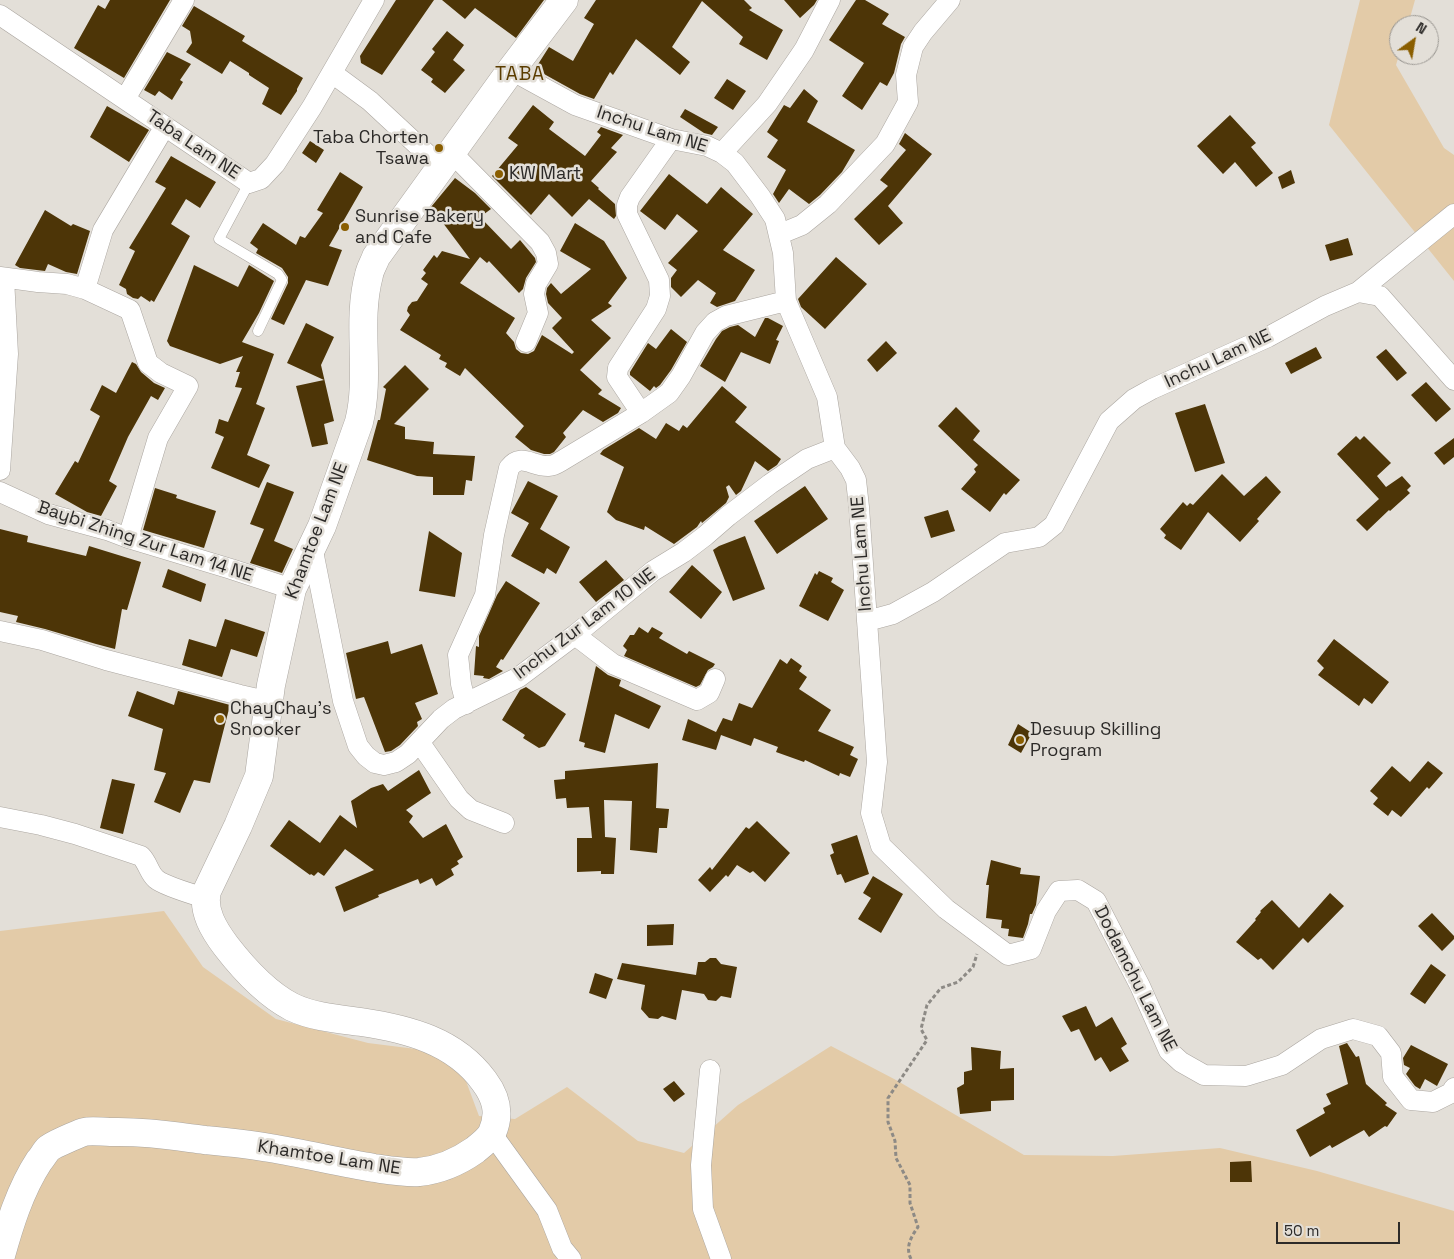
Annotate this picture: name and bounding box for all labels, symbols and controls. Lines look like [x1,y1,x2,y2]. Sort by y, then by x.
north arrow [1389,15,1439,65]
text: N [1413,18,1430,38]
district label: TABA [494,64,546,86]
street label: Inchu Lam NE [594,102,710,158]
street label: Taba Lam NE [142,106,244,184]
place label: Taba Chorten Tsawa [313,127,429,170]
marker: Taba Chorten Tsawa [433,142,445,154]
place label: KW Mart [509,163,581,185]
marker: KW Mart [493,168,505,180]
place label: Sunrise Bakery and Cafe [355,206,484,248]
marker: Sunrise Bakery and Cafe [339,221,351,233]
street label: Inchu Lam NE [1161,325,1275,393]
street label: Khamtoe Lam NE [281,460,353,602]
street label: Inchu Lam NE [847,496,877,612]
street label: Baybi Zhing Zur Lam 14 NE [35,497,255,587]
street label: Inchu Zur Lam 10 NE [510,564,660,684]
place label: ChayChay's Snooker [230,698,331,741]
marker: ChayChay's Snooker [214,713,226,725]
place label: Desuup Skilling Program [1030,719,1161,762]
marker: Desuup Skilling Program [1014,734,1026,746]
street label: Dodamchu Lam NE [1089,903,1181,1055]
street label: Khamtoe Lam NE [256,1136,402,1180]
scale bar [1279,1212,1403,1244]
text: 50 m [1284,1221,1319,1240]

